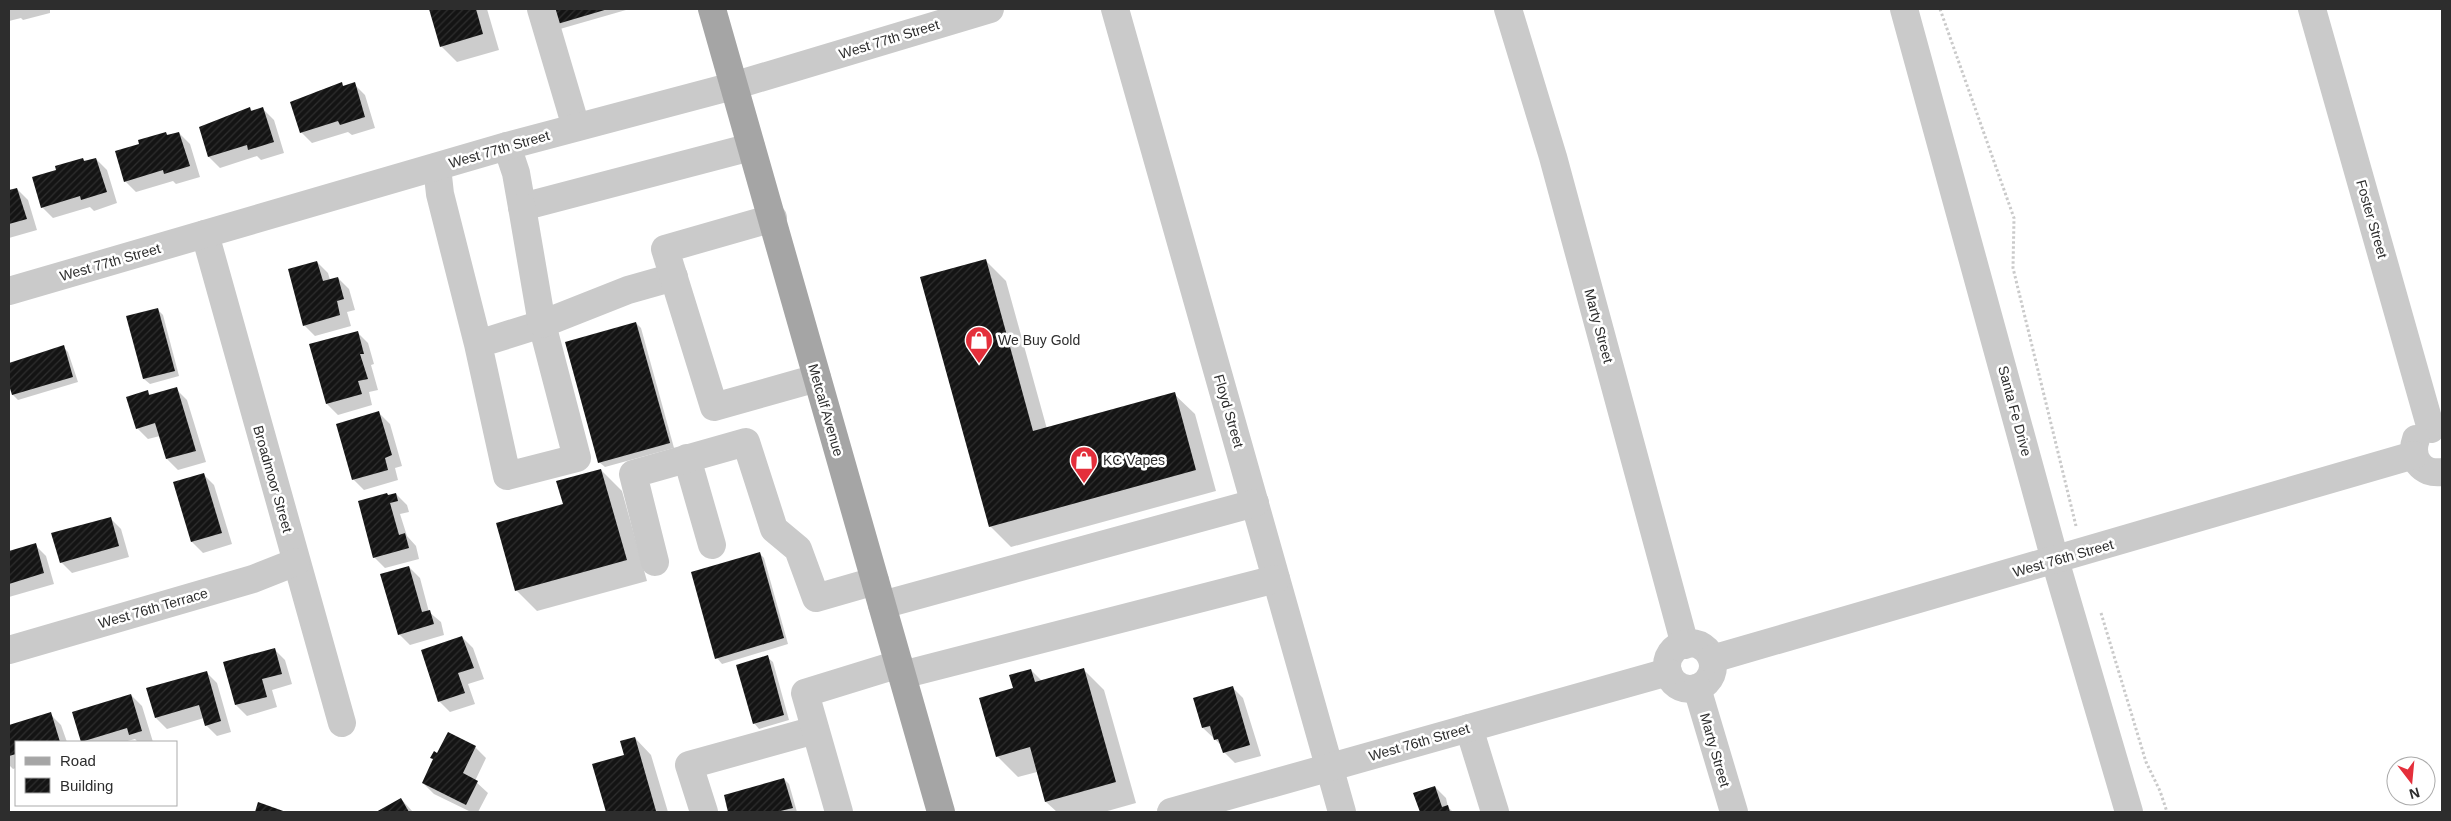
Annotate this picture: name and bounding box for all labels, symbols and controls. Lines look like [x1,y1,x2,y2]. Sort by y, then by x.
street label: West 77th Street [837,16,941,62]
street label: West 77th Street [447,127,551,171]
street label: Foster Street [2353,178,2391,260]
street label: West 77th Street [58,240,162,284]
street label: Marty Street [1581,287,1617,365]
shop icon: We Buy Gold [964,325,994,364]
place label: We Buy Gold [998,332,1080,348]
street label: Metcalf Avenue [805,362,847,458]
street label: Santa Fe Drive [1995,364,2035,458]
street label: Floyd Street [1211,373,1247,450]
street label: Broadmoor Street [250,424,296,534]
shop icon: KC Vapes [1069,445,1099,484]
place label: KC Vapes [1103,452,1165,468]
street label: West 76th Street [2011,536,2115,580]
street label: West 76th Terrace [96,585,210,631]
street label: Marty Street [1697,711,1733,789]
street label: West 76th Street [1367,720,1471,764]
legend [15,741,178,806]
text: Road [60,752,96,769]
north arrow [2386,756,2436,806]
text: Building [60,777,113,794]
text: N [2408,784,2422,803]

